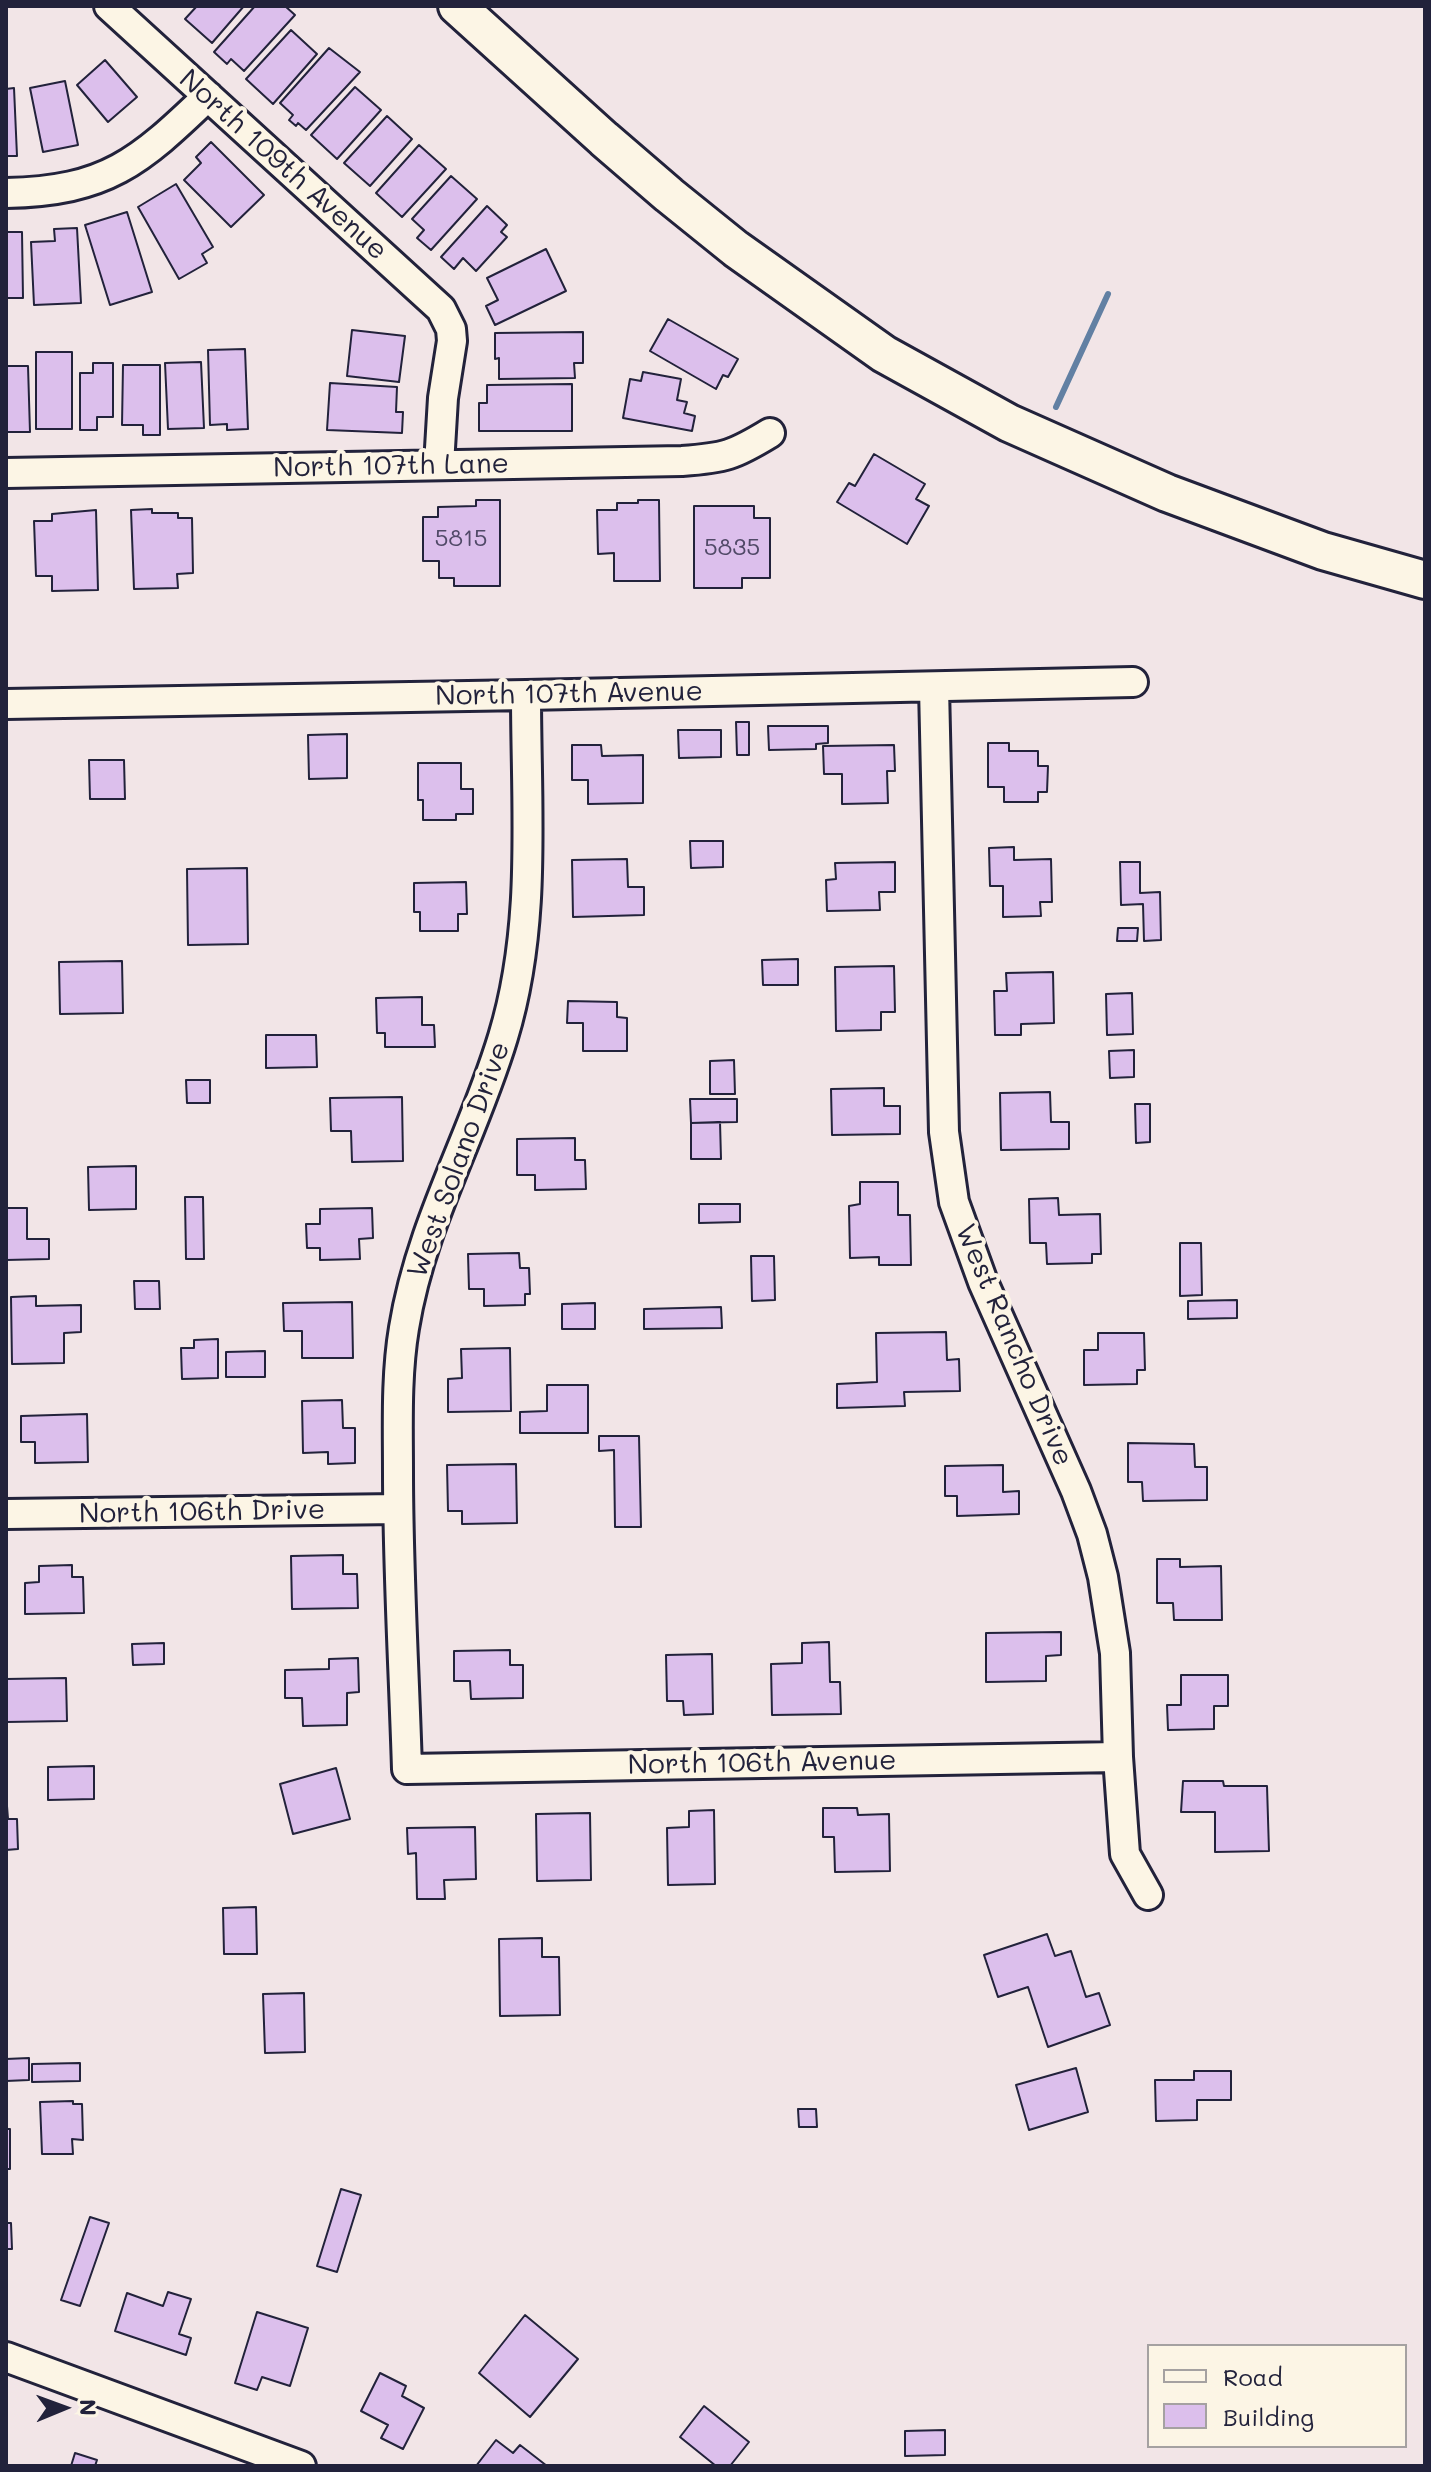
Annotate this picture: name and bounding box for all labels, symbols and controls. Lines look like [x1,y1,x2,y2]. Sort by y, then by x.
street label: North 109th Avenue [172,63,394,267]
street label: North 107th Lane [273,447,509,485]
house number: 5815 [434,525,488,553]
house number: 5835 [704,534,760,562]
street label: North 107th Avenue [435,675,703,713]
street label: West Solano Drive [401,1037,517,1283]
street label: West Rancho Drive [948,1219,1080,1471]
street label: North 106th Drive [79,1493,325,1531]
street label: North 106th Avenue [627,1744,897,1782]
legend [1147,2344,1407,2448]
text: Road [1223,2361,1283,2392]
north arrow [24,2368,104,2448]
text: N [74,2399,103,2416]
text: Building [1223,2401,1314,2432]

